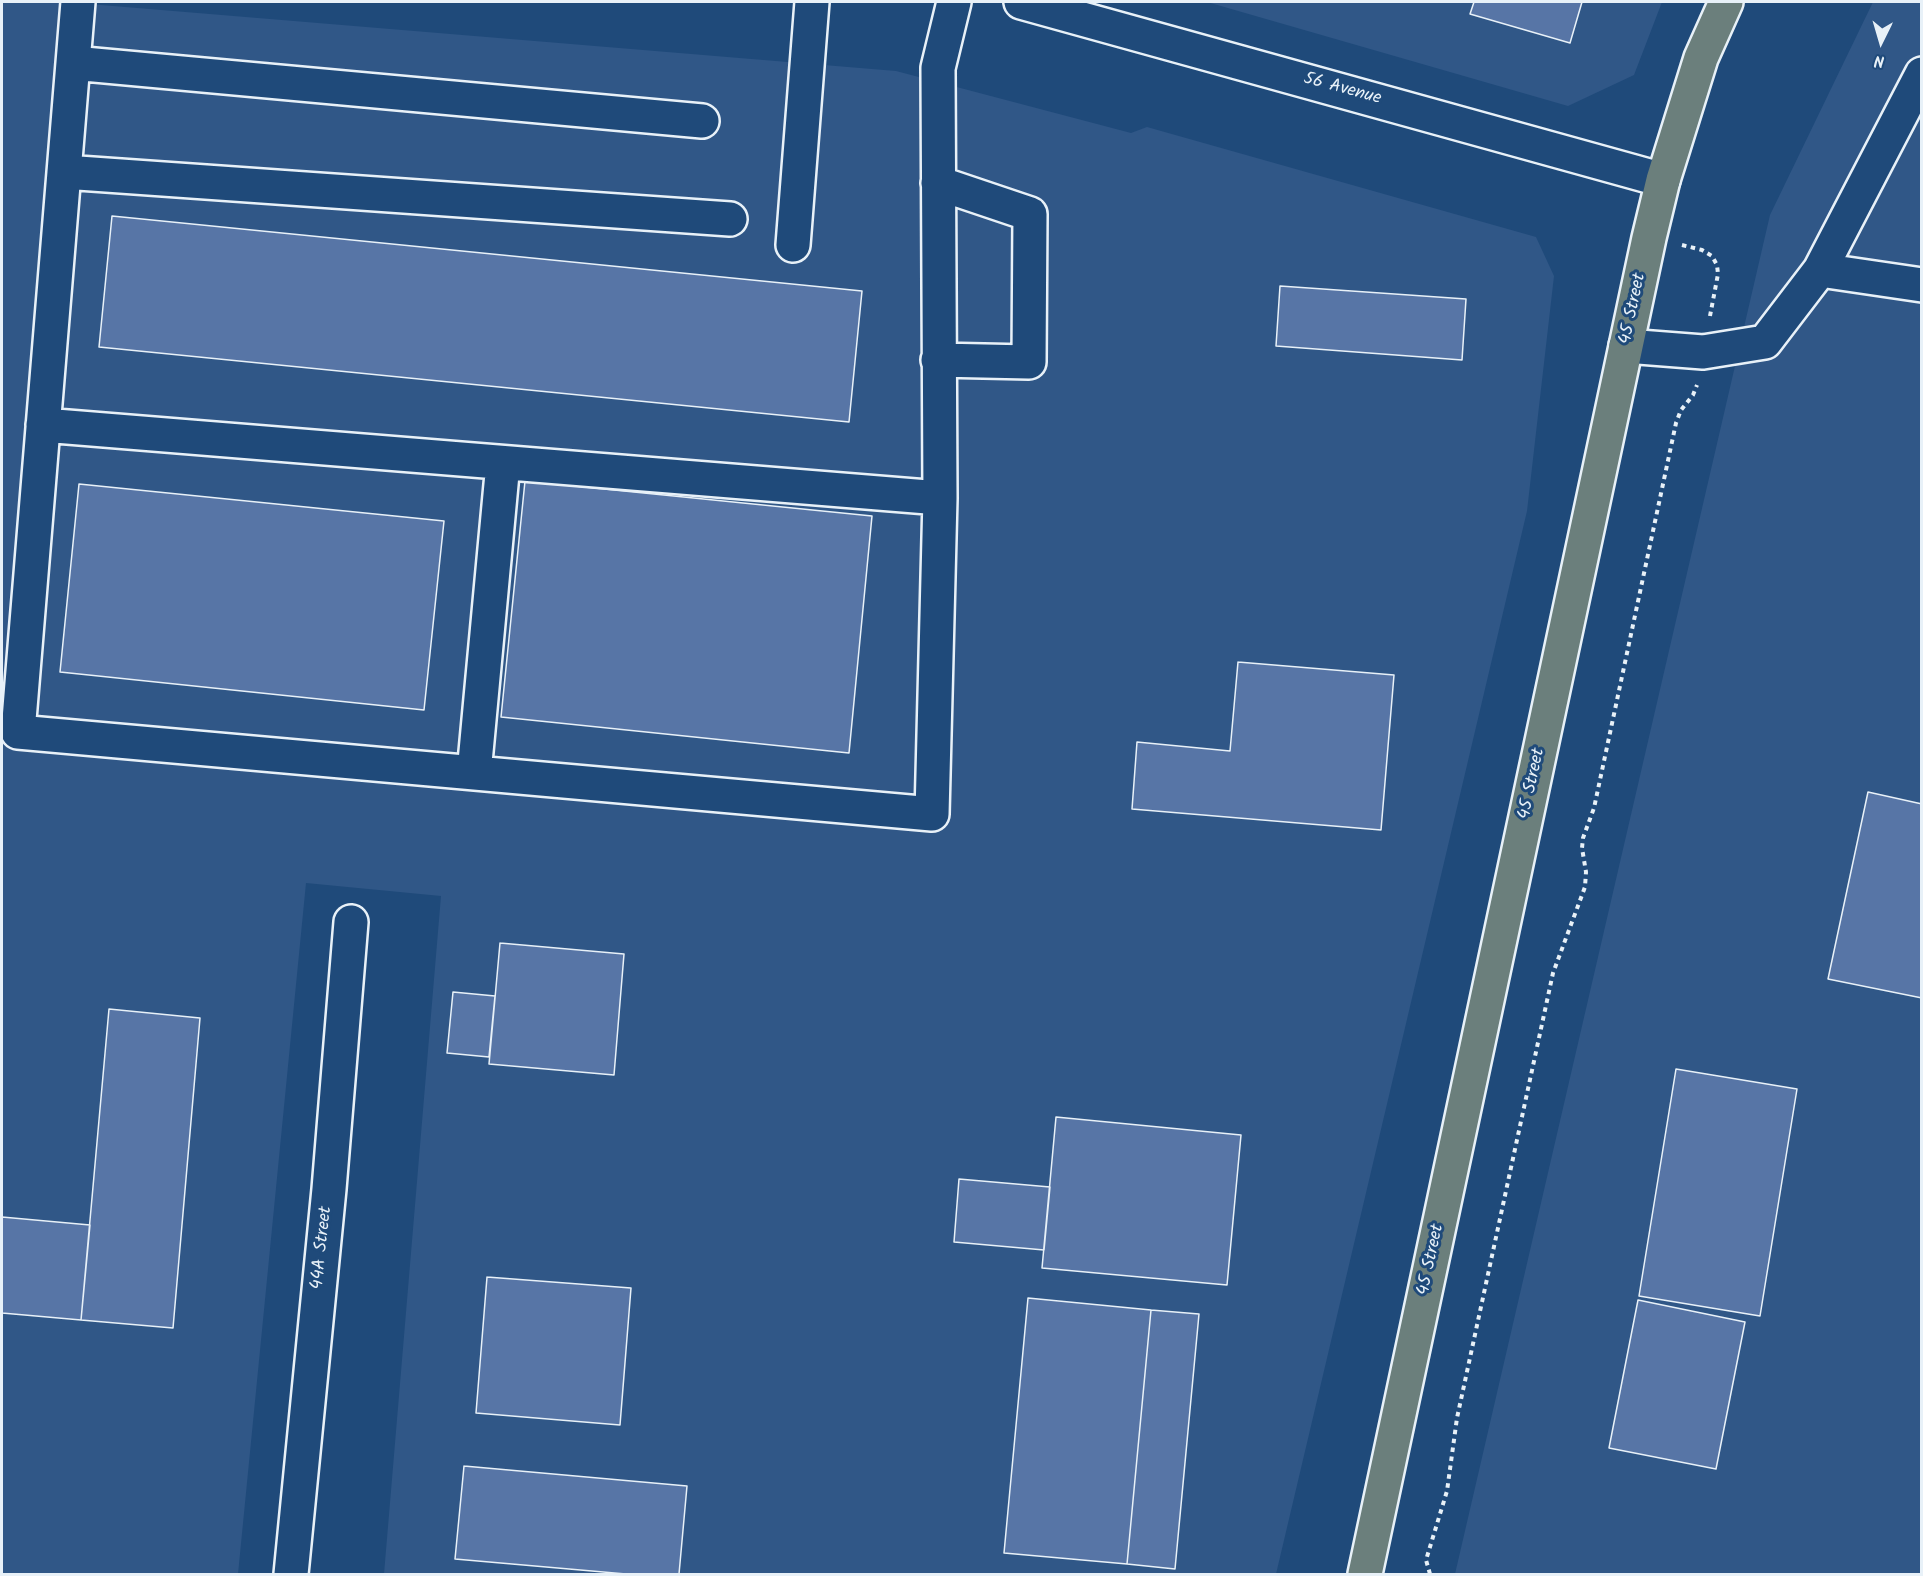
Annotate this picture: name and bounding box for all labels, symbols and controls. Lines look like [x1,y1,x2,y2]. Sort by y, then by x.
north arrow [1851,12,1911,72]
text: N [1873,48,1886,73]
street label: 56 Avenue [1301,69,1383,111]
street label: 45 Street [1616,271,1652,347]
street label: 45 Street [1515,746,1551,822]
street label: 44A Street [308,1205,338,1291]
street label: 45 Street [1414,1222,1450,1298]

